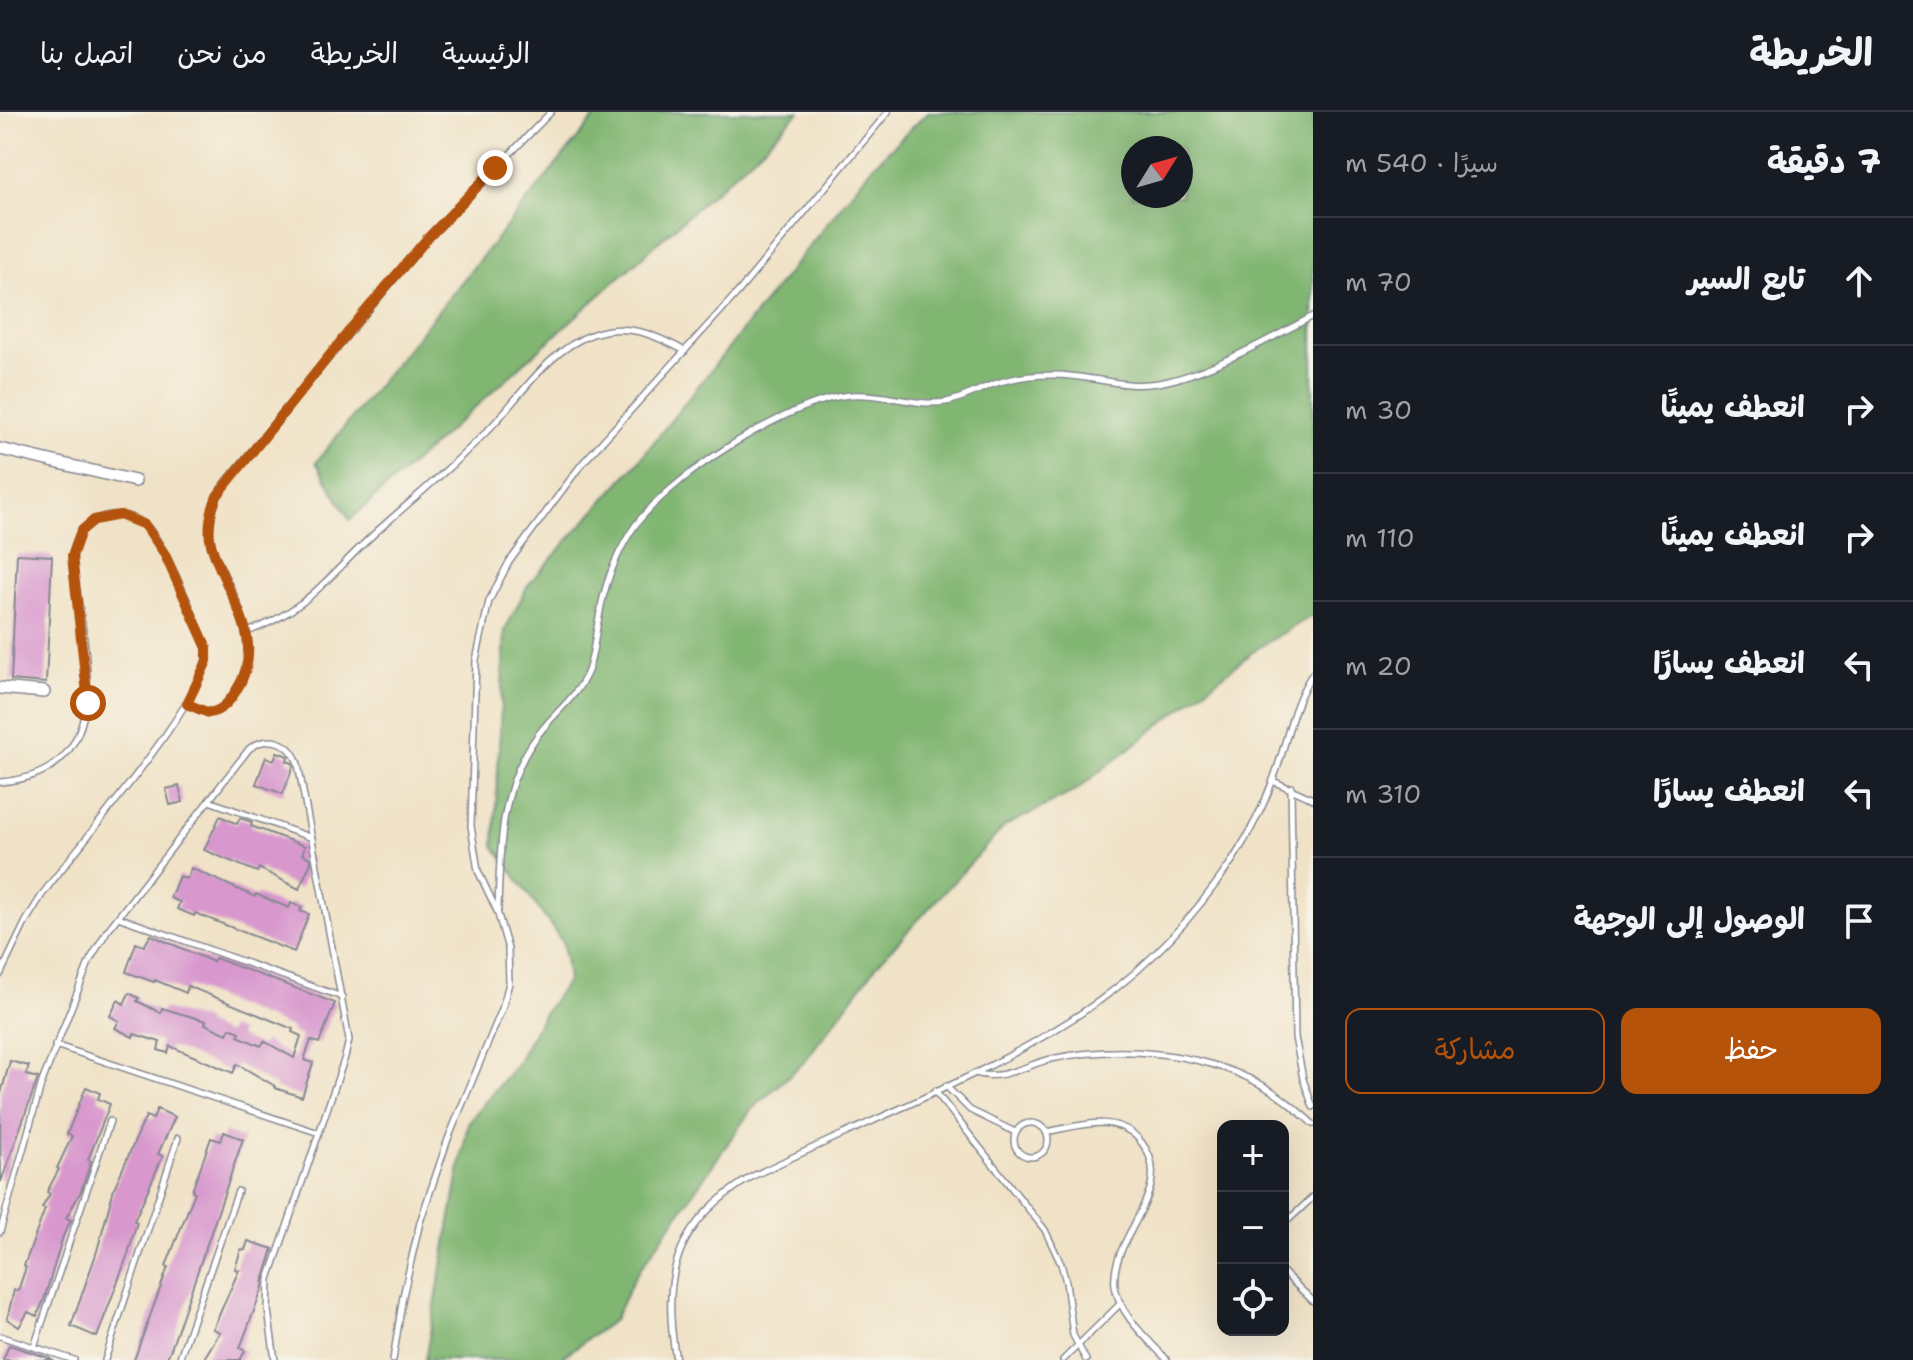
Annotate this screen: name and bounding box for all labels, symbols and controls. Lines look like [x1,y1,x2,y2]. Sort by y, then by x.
text: الخريطة [1749,27,1873,78]
text: اتصل بنا [40,34,133,72]
text: من نحن [177,34,267,72]
text: الخريطة [311,34,398,72]
text: الرئيسية [442,34,530,72]
north arrow [1121,136,1193,208]
text: 7 دقيقة [1767,138,1881,184]
text: سيرًا · 540 m [1345,145,1498,180]
route end [477,150,513,186]
text: تابع السير [1688,258,1805,299]
icon: ahead [1837,259,1881,303]
text: 70 m [1345,264,1412,299]
text: انعطف يمينًا [1661,386,1805,427]
icon: right [1837,387,1881,431]
text: 30 m [1345,392,1412,427]
text: انعطف يمينًا [1661,514,1805,555]
icon: right [1837,515,1881,559]
text: 110 m [1345,520,1415,555]
text: انعطف يسارًا [1653,642,1805,683]
icon: left [1837,643,1881,687]
text: 20 m [1345,648,1412,683]
route start [70,685,106,721]
text: انعطف يسارًا [1653,770,1805,811]
icon: left [1837,771,1881,815]
text: 310 m [1345,776,1421,811]
text: الوصول إلى الوجهة [1573,898,1805,939]
icon: arrive [1837,899,1881,943]
button: مشاركة [1345,1008,1605,1094]
button: حفظ [1621,1008,1881,1094]
map controls [1217,1120,1289,1336]
button: + [1217,1120,1289,1192]
button: − [1217,1192,1289,1264]
button: locate [1217,1264,1289,1336]

